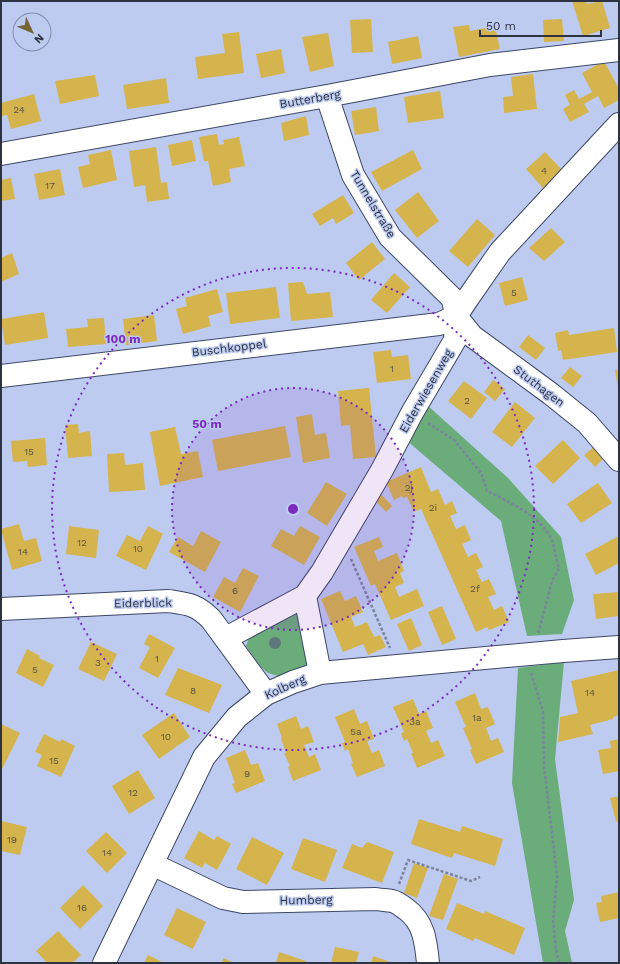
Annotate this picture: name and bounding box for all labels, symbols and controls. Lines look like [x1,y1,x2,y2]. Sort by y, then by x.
north arrow [12,12,52,52]
scale bar [480,12,601,38]
text: 50 m [486,19,516,33]
text: N [31,31,46,46]
street label: Butterberg [278,87,342,111]
house number: 24 [13,104,25,115]
house number: 4 [541,165,547,176]
street label: Tunnelstraße [347,168,399,240]
house number: 17 [45,180,55,191]
house number: 5 [511,287,517,298]
text: 100 m [105,332,141,346]
street label: Buschkoppel [191,336,267,360]
street label: Eiderwiesenweg [396,346,456,435]
street label: Stuthagen [511,362,567,410]
house number: 1 [390,363,394,374]
house number: 2 [464,395,470,406]
text: 50 m [192,417,222,431]
house number: 15 [24,446,34,457]
house number: 2j [405,482,413,493]
centre of rings [286,502,300,516]
house number: 2i [429,502,437,513]
house number: 12 [77,537,87,548]
house number: 10 [133,543,143,554]
house number: 14 [18,546,28,557]
house number: 2f [470,583,480,594]
house number: 6 [232,585,238,596]
street label: Eiderblick [114,595,172,611]
house number: 1 [155,653,159,664]
house number: 3 [95,657,101,668]
house number: 5 [32,664,38,675]
street label: Kolberg [262,671,308,702]
house number: 8 [190,685,196,696]
house number: 14 [585,687,595,698]
house number: 1a [472,712,482,723]
house number: 3a [409,716,421,727]
house number: 5a [350,726,362,737]
house number: 10 [161,731,171,742]
house number: 15 [49,755,59,766]
house number: 9 [244,768,250,779]
house number: 12 [128,787,138,798]
house number: 19 [7,834,17,845]
house number: 14 [102,847,112,858]
street label: Humberg [279,893,333,907]
house number: 16 [77,902,87,913]

